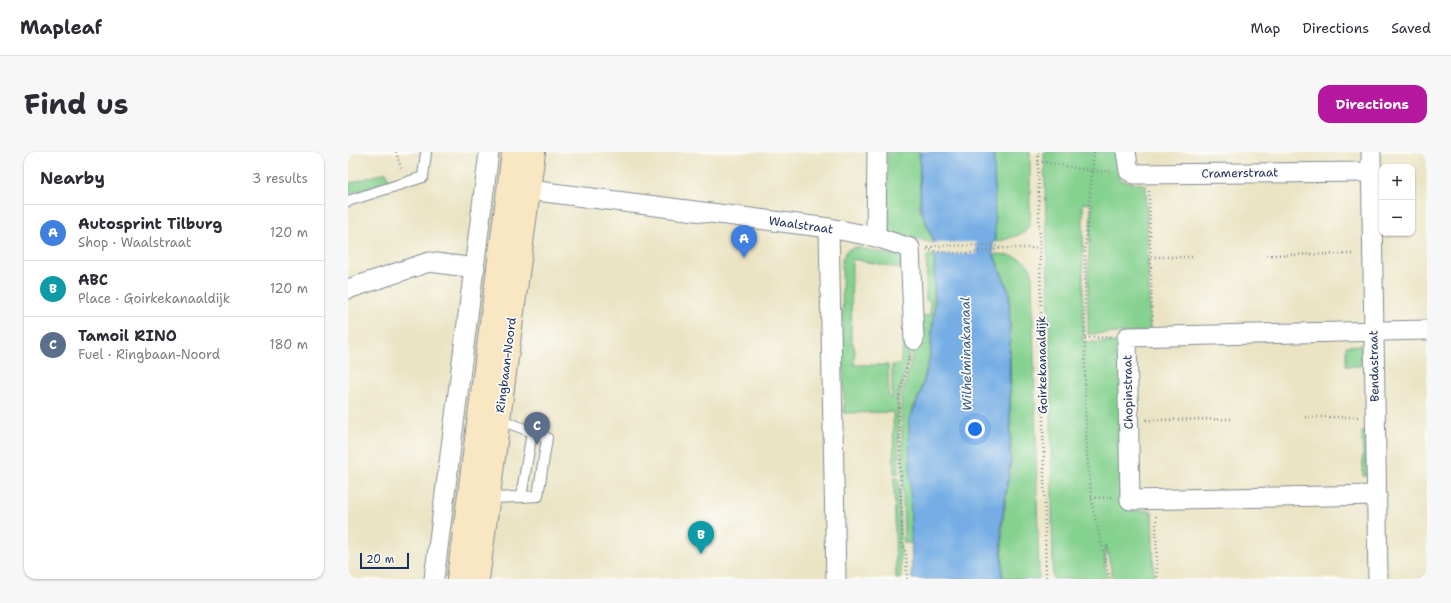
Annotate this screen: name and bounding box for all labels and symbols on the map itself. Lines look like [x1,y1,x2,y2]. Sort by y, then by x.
street label: Cramerstraat [1201,164,1279,182]
street label: Waalstraat [768,213,834,237]
pin: A [731,225,757,258]
water label: Wilhelminakanaal [957,297,975,411]
street label: Ringbaan-Noord [492,316,520,414]
street label: Goirkekanaaldijk [1033,316,1051,414]
street label: Bendastraat [1365,330,1383,402]
street label: Chopinstraat [1119,355,1137,429]
pin: C [524,412,550,445]
your location [965,419,985,439]
pin: B [688,521,714,554]
scale bar [360,551,409,570]

